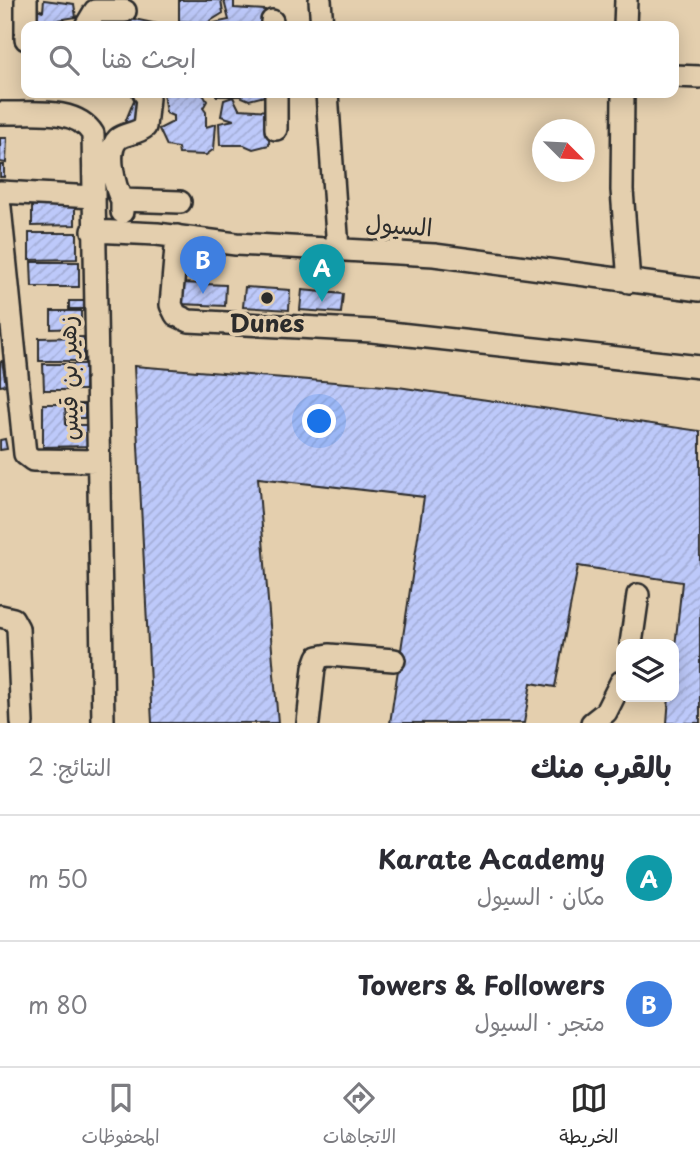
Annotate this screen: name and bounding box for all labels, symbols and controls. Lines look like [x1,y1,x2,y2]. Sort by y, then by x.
search box [21,21,679,98]
text: ابحث هنا [101,38,196,77]
icon: search [45,41,83,79]
north arrow [532,119,595,182]
street label: السيول [365,204,434,244]
pin: B [180,236,226,294]
pin: A [299,244,345,302]
marker: Dunes [259,290,275,306]
place label: Dunes [229,304,305,340]
street label: زهير بن قيس [48,315,86,441]
your location [302,404,336,438]
map controls [616,639,679,702]
button: layers [616,639,679,702]
text: بالقرب منك [531,743,672,788]
text: النتائج: 2 [28,749,111,784]
text: Karate Academy [378,839,605,878]
text: 50 m [28,861,88,896]
text: A [640,861,658,896]
text: مكان · السيول [477,878,605,913]
text: Towers & Followers [358,965,605,1004]
text: 80 m [28,987,88,1022]
text: B [641,987,657,1022]
text: متجر · السيول [474,1004,605,1039]
tab: المحفوظات [82,1079,160,1153]
tab: الاتجاهات [323,1079,396,1153]
tab: الخريطة [559,1079,618,1153]

